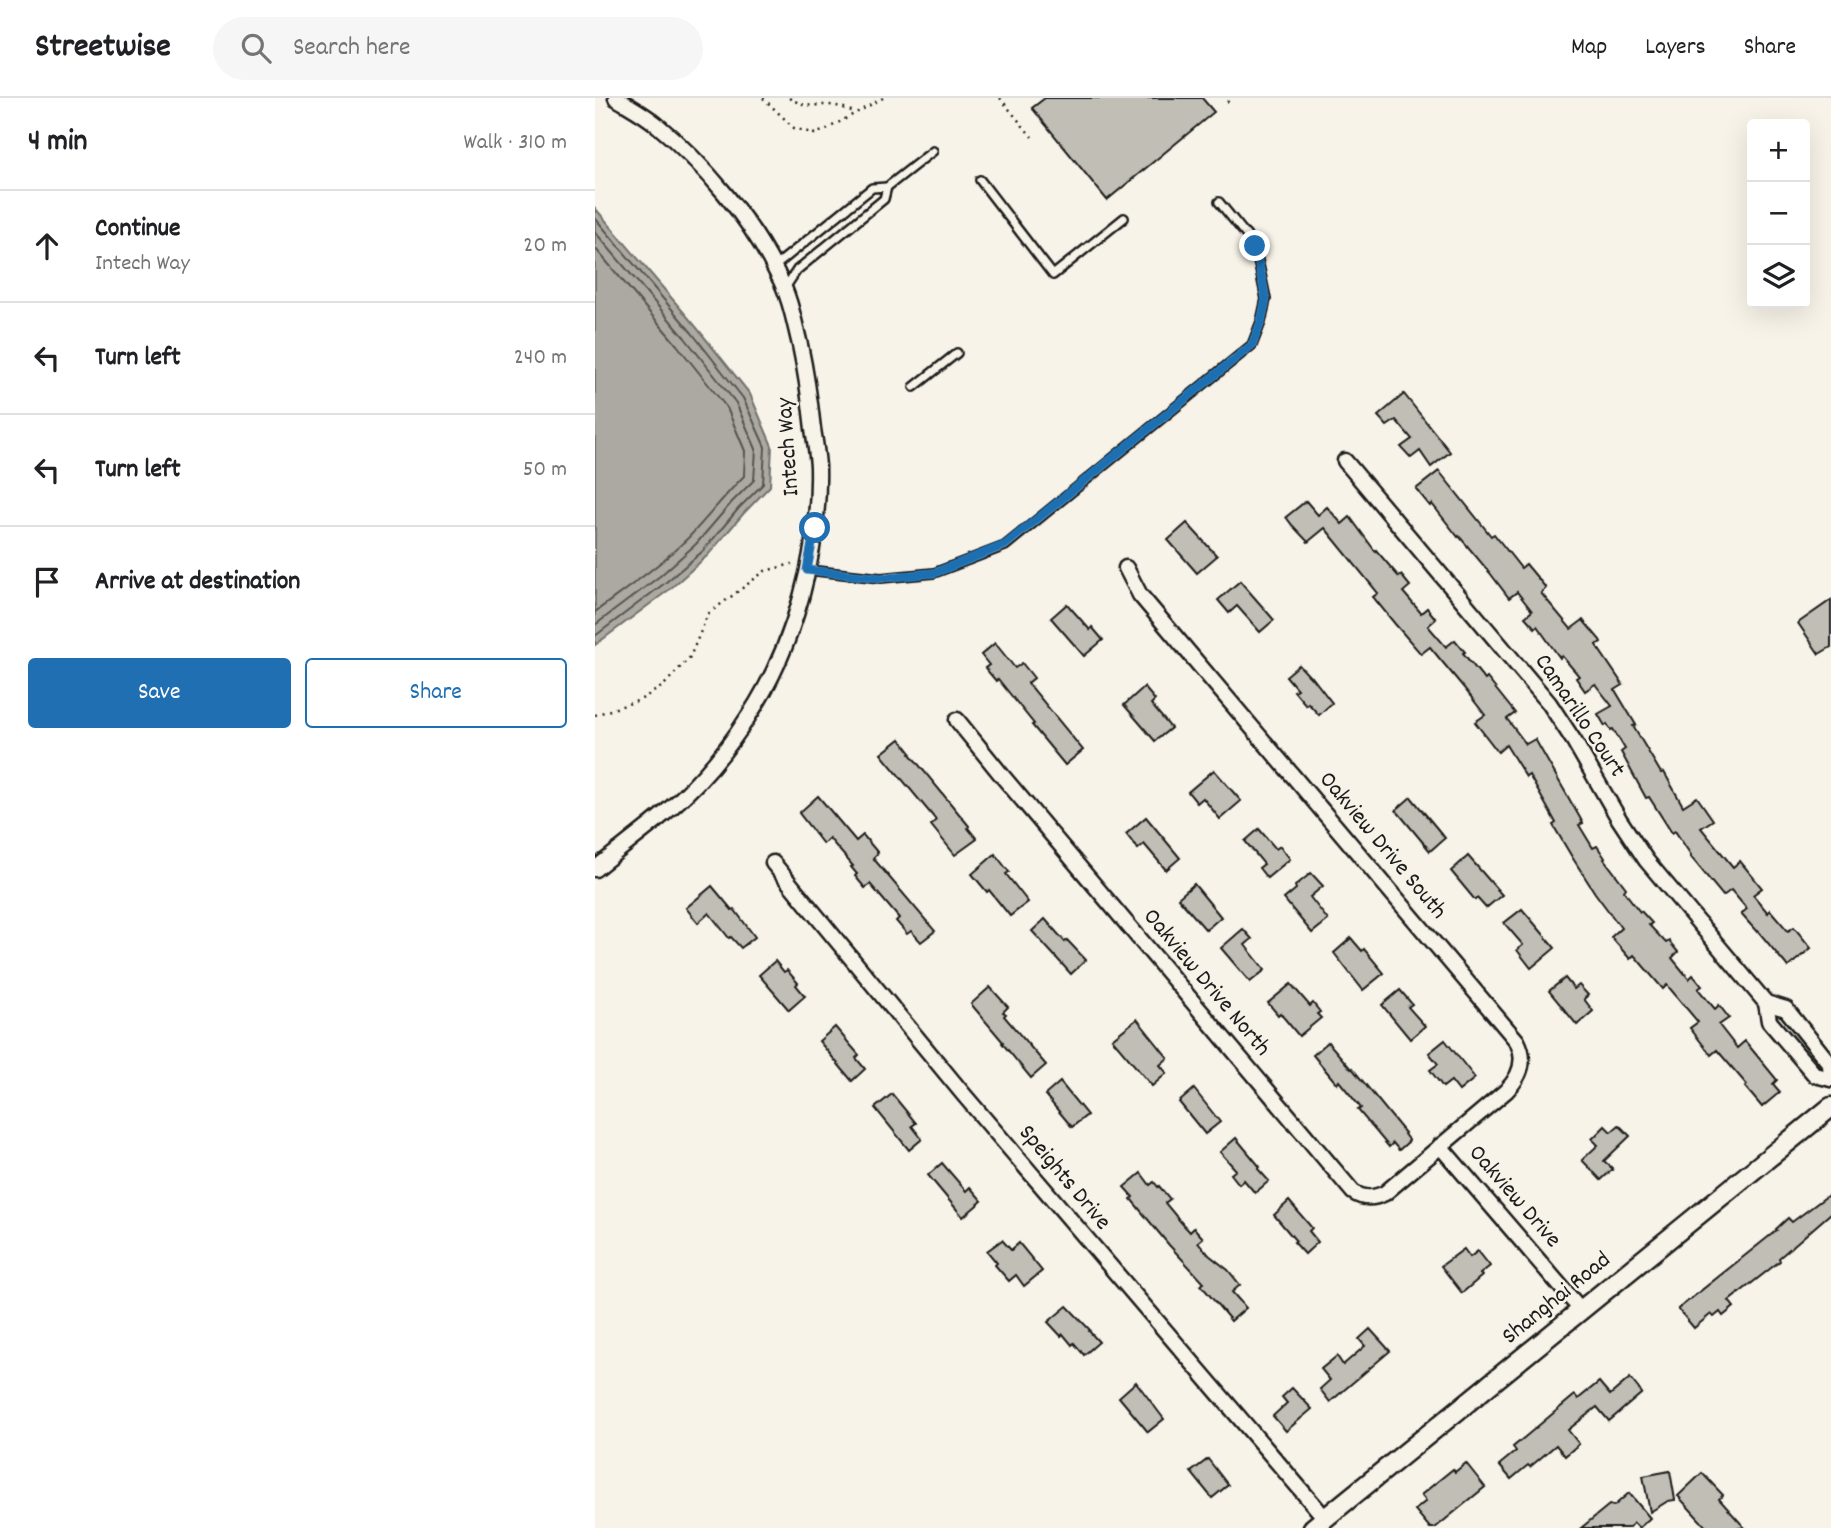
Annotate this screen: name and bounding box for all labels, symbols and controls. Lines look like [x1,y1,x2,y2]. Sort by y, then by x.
search box [213,17,703,80]
text: Streetwise [35,25,171,72]
icon: search [237,29,275,67]
text: Search here [293,30,410,67]
text: Map [1571,31,1607,65]
text: Layers [1645,31,1706,65]
text: Share [1744,31,1796,65]
map controls [1747,119,1810,308]
button: + [1747,119,1810,182]
text: 4 min [28,122,87,165]
text: Walk · 310 m [463,127,567,160]
button: − [1747,182,1810,245]
text: Continue [95,211,180,248]
icon: ahead [28,227,66,265]
text: 20 m [523,230,567,263]
route end [1239,230,1270,261]
button: layers [1747,245,1810,308]
text: Intech Way [95,248,190,281]
icon: left [28,339,66,377]
text: Turn left [95,340,181,377]
text: 240 m [514,342,567,375]
street label: Intech Way [769,395,809,497]
icon: left [28,451,66,489]
text: Turn left [95,452,181,489]
text: 50 m [523,454,567,487]
route start [799,512,830,543]
icon: arrive [28,563,66,601]
text: Arrive at destination [95,564,300,601]
street label: Camarillo Court [1525,647,1633,785]
button: Save [28,658,291,728]
button: Share [305,658,567,728]
street label: Oakview Drive South [1310,765,1454,927]
street label: Oakview Drive North [1134,902,1278,1064]
street label: Speights Drive [1010,1118,1118,1238]
street label: Oakview Drive [1459,1138,1569,1256]
street label: Shanghai Road [1495,1244,1619,1354]

